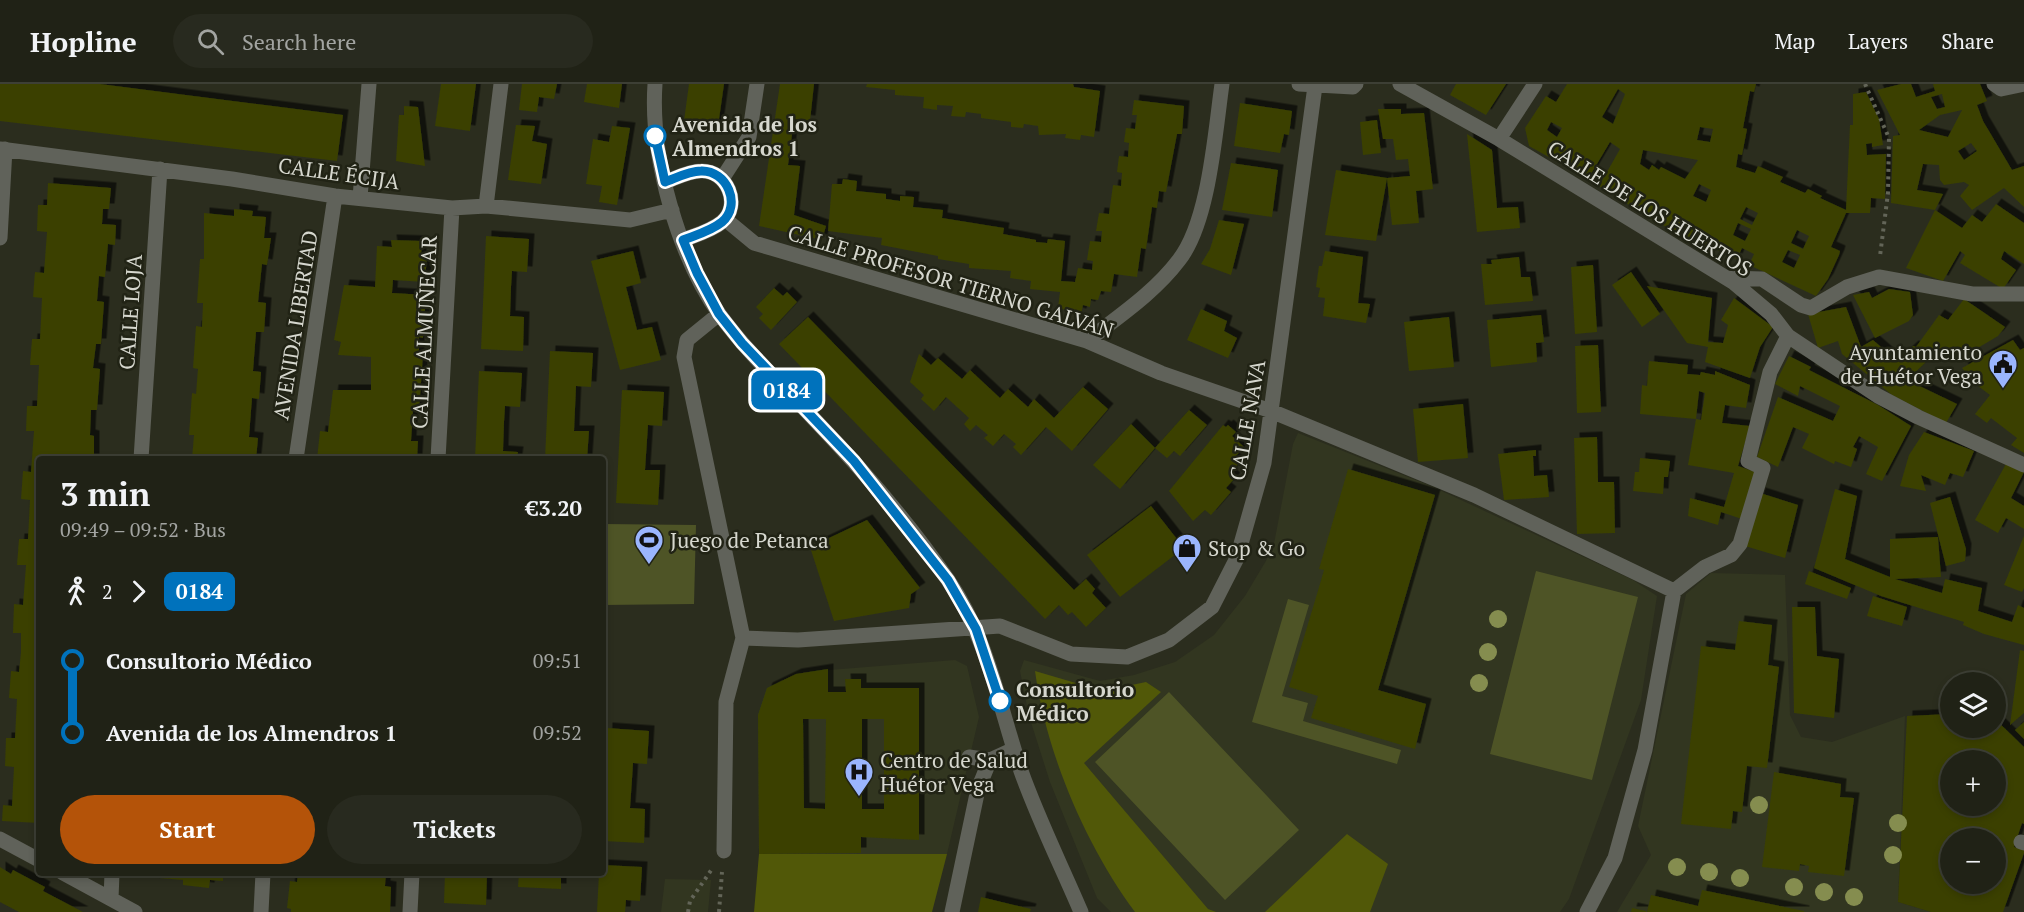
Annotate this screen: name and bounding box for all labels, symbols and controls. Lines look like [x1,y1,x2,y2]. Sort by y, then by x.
search box [173,14,593,68]
text: Hopline [30,23,137,60]
icon: search [194,25,227,58]
text: Search here [242,27,356,56]
text: Map [1774,27,1815,55]
text: Layers [1848,27,1908,55]
text: Share [1941,27,1994,55]
place label: Avenida de los Almendros 1 [672,110,817,162]
marker: Avenida de los Almendros 1 [644,125,666,147]
street label: CALLE DE LOS HUERTOS [1542,134,1758,282]
street label: CALLE ÉCIJA [276,151,402,195]
street label: CALLE PROFESOR TIERNO GALVÁN [785,218,1117,344]
street label: AVENIDA LIBERTAD [266,228,324,422]
street label: CALLE ALMUÑECAR [405,234,443,430]
street label: CALLE LOJA [112,253,148,371]
place label: Ayuntamiento de Huétor Vega [1840,338,1982,390]
public building icon: Ayuntamiento de Huétor Vega [1987,348,2019,390]
street label: CALLE NAVA [1223,357,1271,482]
line badge: 0184 [745,370,829,410]
text: 0184 [763,376,811,404]
text: 3 min [60,472,150,515]
text: €3.20 [526,493,582,522]
text: 09:49 – 09:52 · Bus [60,516,226,543]
sports icon: Juego de Petanca [633,524,665,566]
place label: Juego de Petanca [670,526,829,554]
shop icon: Stop & Go [1171,532,1203,574]
place label: Stop & Go [1208,534,1305,562]
icon: walk [60,575,93,608]
icon: forward [122,575,155,608]
text: 0184 [176,577,223,605]
text: 2 [102,578,113,605]
text: Consultorio Médico [106,646,312,675]
text: 09:51 [533,647,582,674]
map controls [1940,672,2006,894]
button: layers [1940,672,2006,738]
place label: Consultorio Médico [1016,675,1134,727]
marker: Consultorio Médico [989,690,1011,712]
text: Avenida de los Almendros 1 [106,718,397,747]
text: 09:52 [533,719,582,746]
place label: Centro de Salud Huétor Vega [880,746,1028,798]
button: + [1940,750,2006,816]
hospital icon: Centro de Salud Huétor Vega [843,756,875,798]
button: Start [60,795,315,864]
button: Tickets [327,795,582,864]
button: − [1940,828,2006,894]

